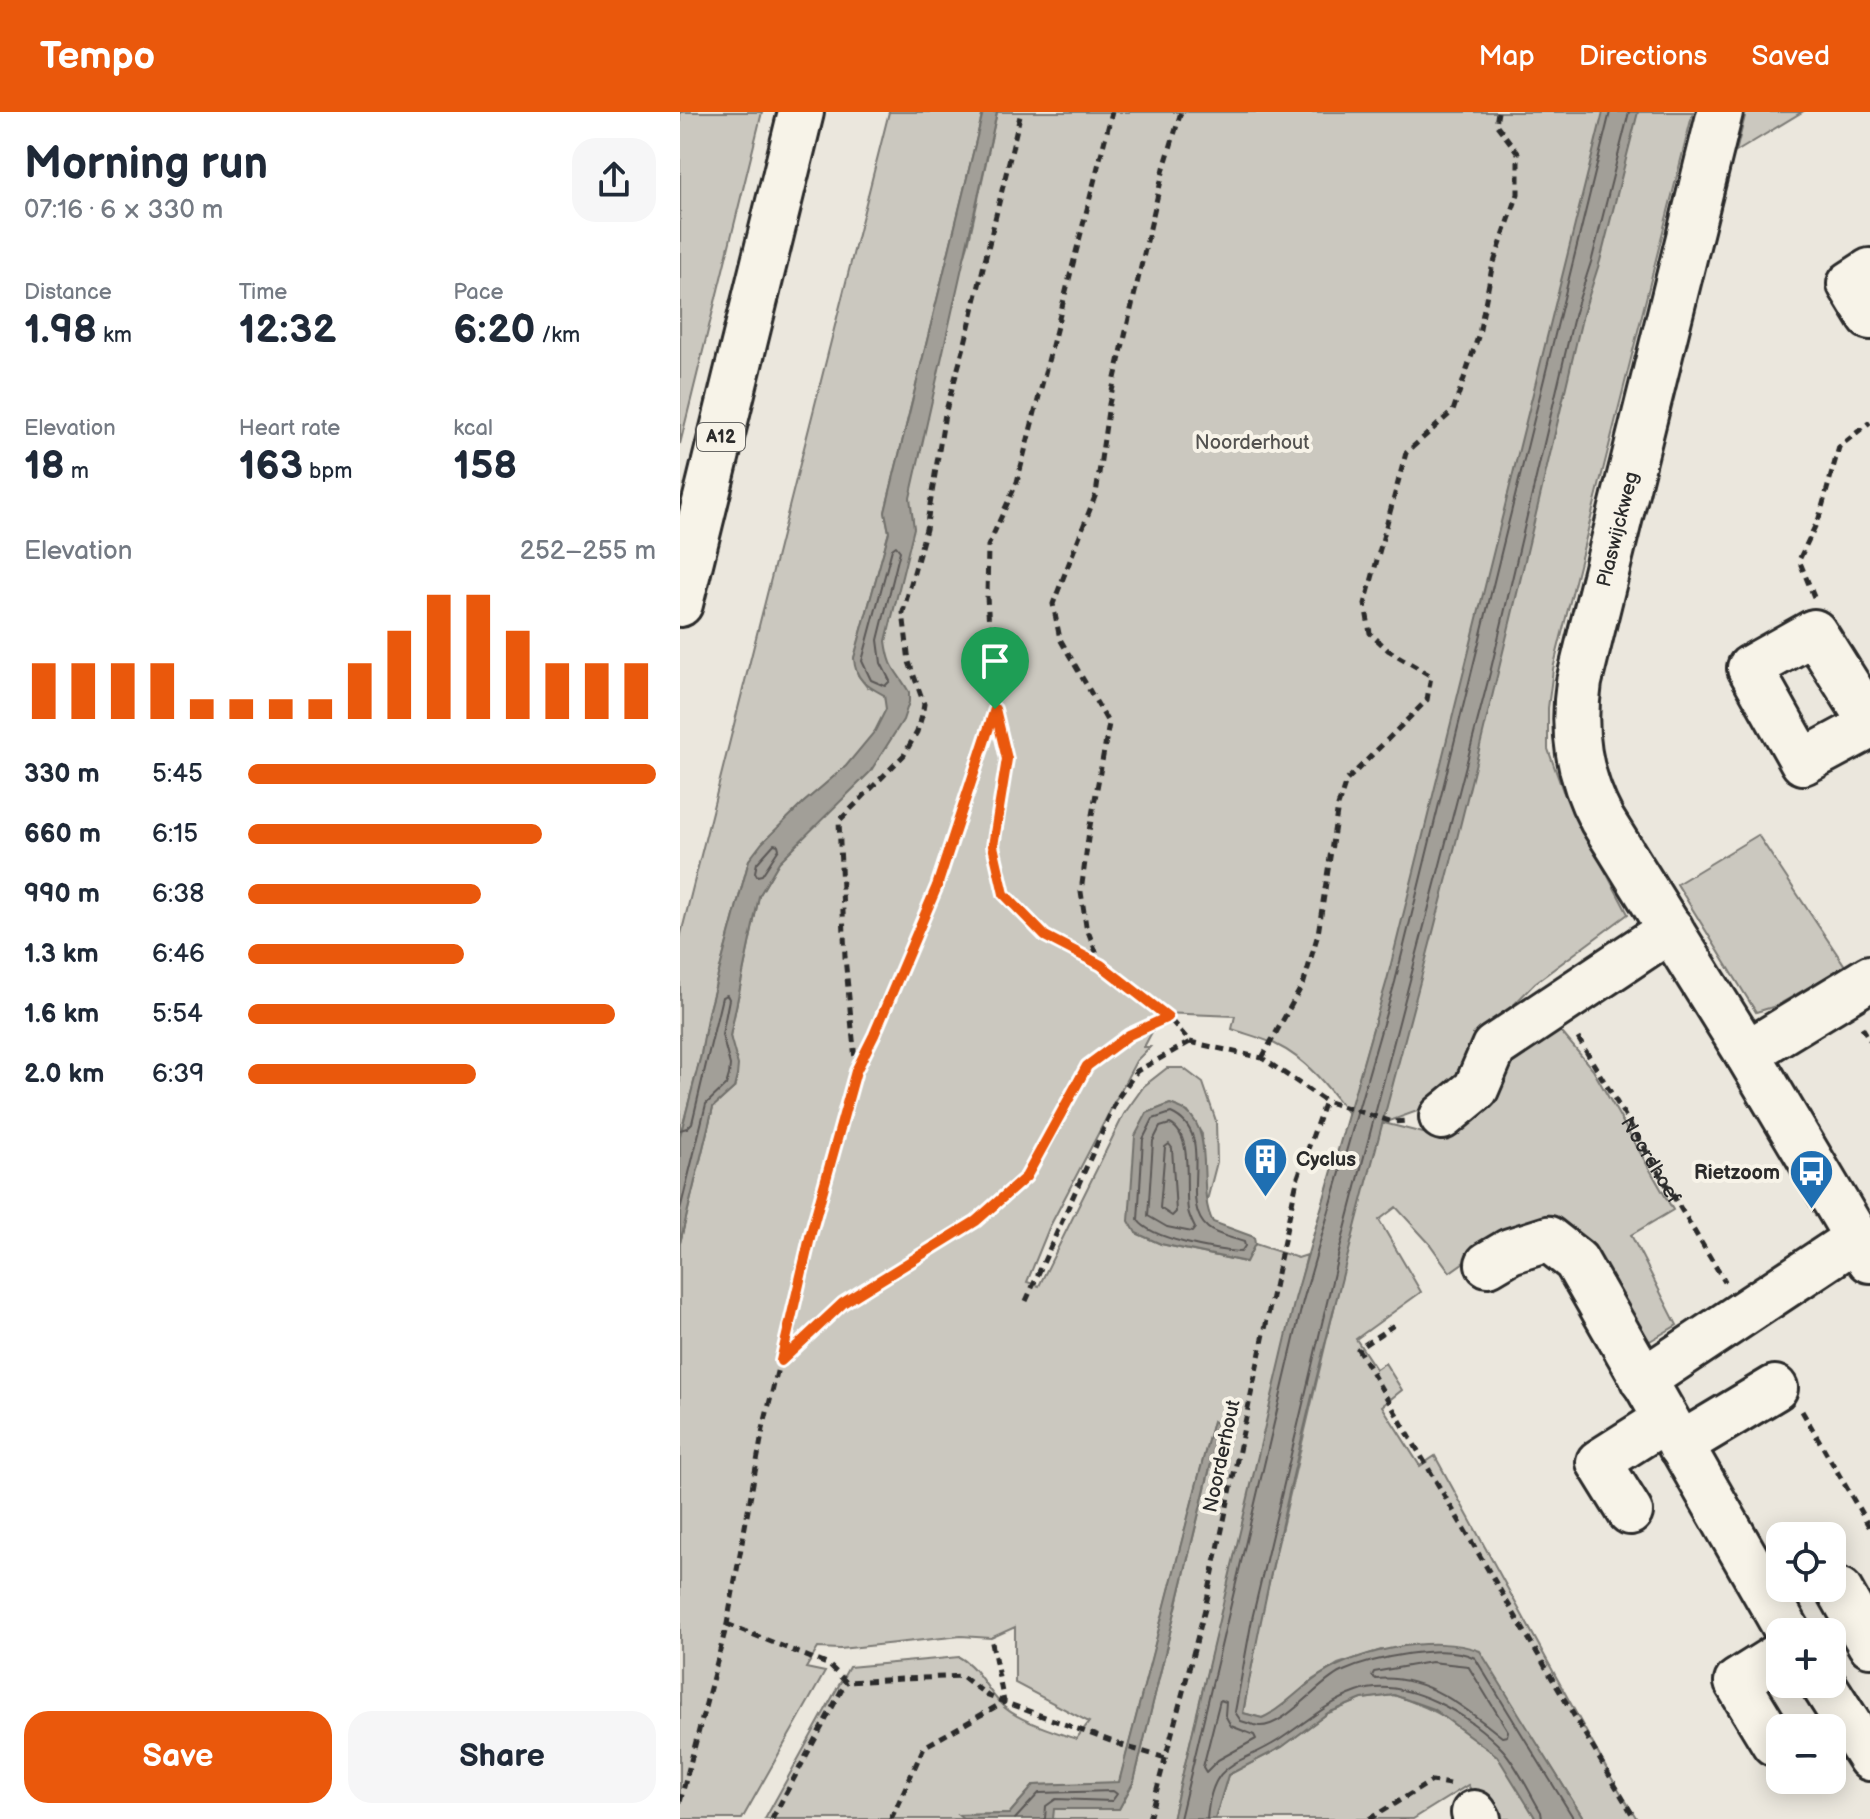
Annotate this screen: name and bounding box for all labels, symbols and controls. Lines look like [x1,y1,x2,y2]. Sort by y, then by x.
text: Tempo [40,34,155,79]
text: Map [1478,40,1535,73]
text: Directions [1579,40,1707,73]
text: Saved [1751,40,1830,73]
text: Morning run [24,138,268,191]
button: share [572,138,656,222]
text: 07:16 · 6 × 330 m [24,195,223,226]
text: Distance [24,279,112,306]
text: Time [239,279,287,306]
text: Pace [453,279,504,306]
text: 1.98 [24,306,97,354]
text: 12:32 [239,306,336,354]
text: 6:20 [453,306,535,354]
text: km [97,322,132,349]
text: /km [535,322,580,349]
text: Elevation [24,415,116,442]
text: Heart rate [239,415,340,442]
text: kcal [453,415,493,442]
road number: A12 [697,423,745,451]
park label: Noorderhout [1195,431,1309,455]
text: 18 [24,442,65,490]
text: 163 [239,442,303,490]
text: 158 [453,442,517,490]
text: m [65,458,89,485]
text: bpm [303,458,352,485]
street label: Plaswijckweg [1592,469,1644,589]
text: Elevation [24,536,132,567]
text: 252–255 m [520,536,656,567]
pin [961,627,1029,709]
icon: arrive [973,639,1017,683]
text: 330 m [24,759,100,790]
text: 5:45 [152,759,203,790]
text: 660 m [24,819,101,850]
text: 6:15 [152,819,198,850]
text: 990 m [24,879,100,910]
text: 6:38 [152,879,204,910]
text: 1.3 km [24,939,99,970]
text: 6:46 [152,939,205,970]
text: 1.6 km [24,999,99,1030]
text: 5:54 [152,999,203,1030]
text: 2.0 km [24,1059,104,1090]
text: 6:39 [152,1059,204,1090]
street label: Noordhoef [1615,1113,1686,1208]
building icon: Cyclus [1241,1135,1289,1198]
place label: Cyclus [1296,1148,1356,1172]
bus stop icon: Rietzoom [1787,1148,1835,1211]
place label: Rietzoom [1694,1161,1780,1185]
street label: Noorderhout [1198,1398,1246,1515]
map controls [1766,1522,1846,1794]
button: locate [1766,1522,1846,1602]
button: + [1766,1618,1846,1698]
button: Save [24,1711,332,1803]
button: Share [348,1711,656,1803]
button: − [1766,1714,1846,1794]

